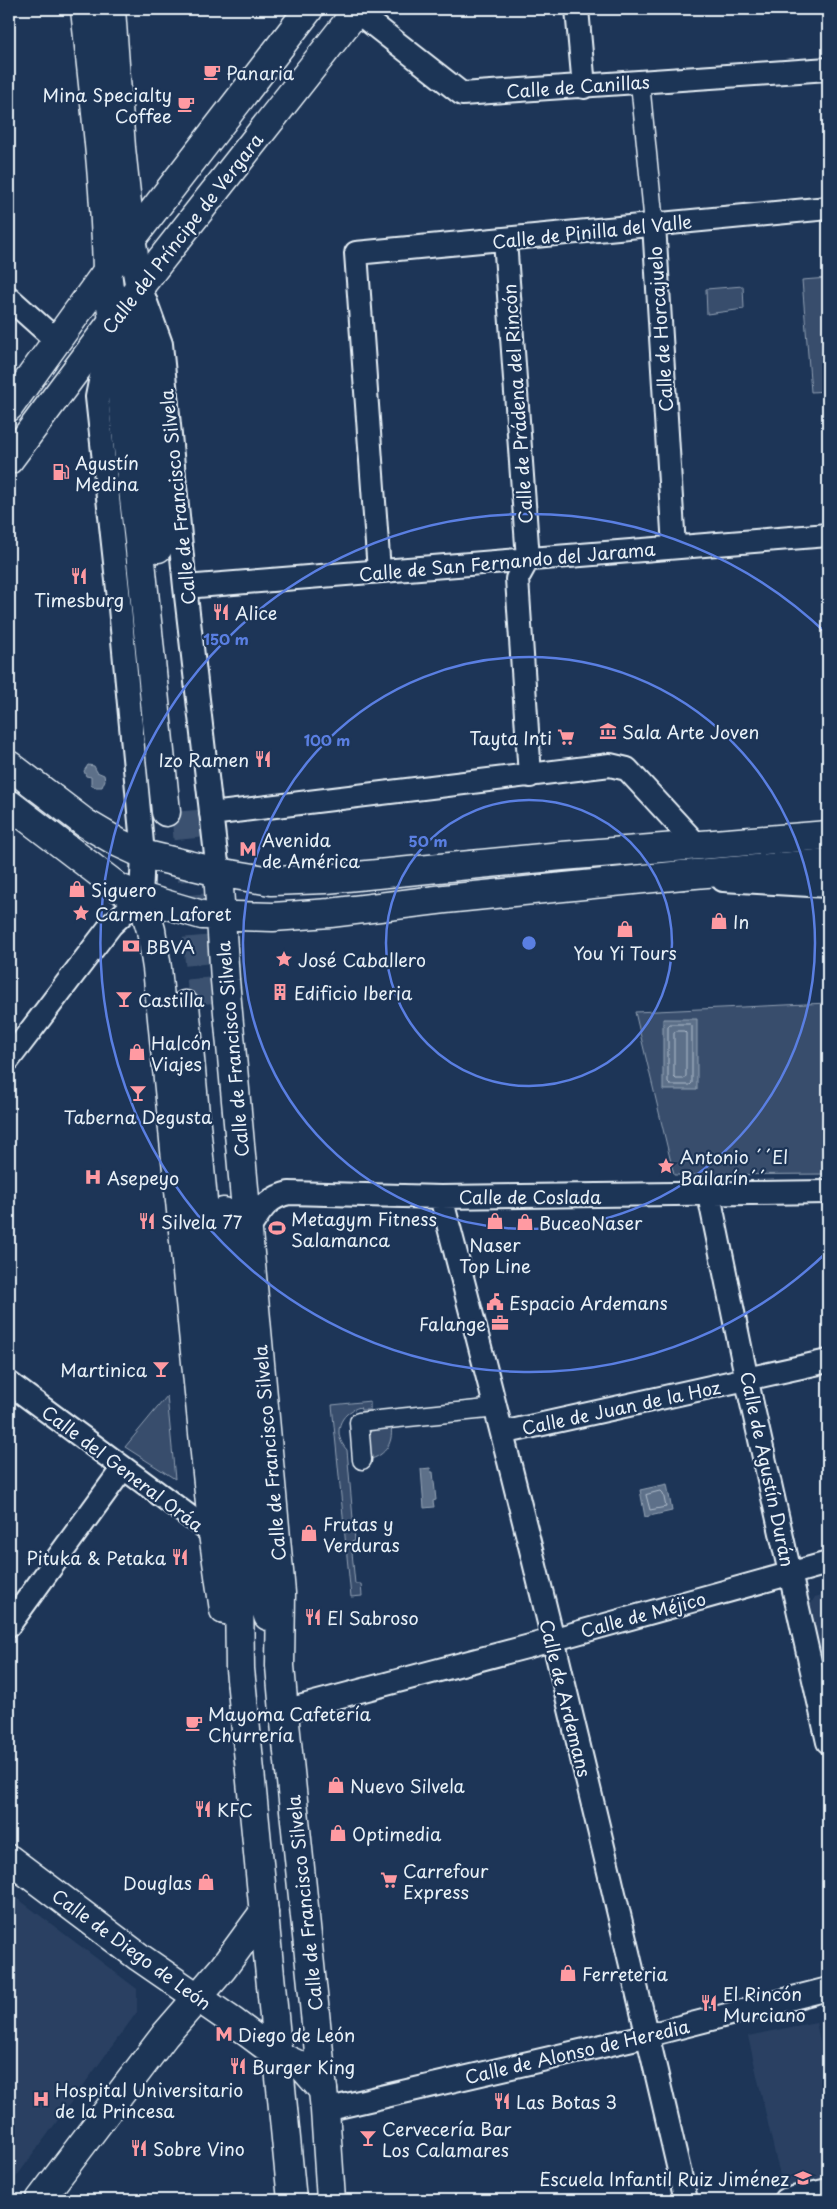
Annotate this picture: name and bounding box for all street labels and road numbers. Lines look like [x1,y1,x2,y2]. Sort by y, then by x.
street label: Calle de Canillas [505,68,651,104]
street label: Calle del Príncipe de Vergara [95,126,269,339]
street label: Calle de Pinilla del Valle [491,207,693,255]
street label: Calle de Horcajuelo [641,245,679,413]
street label: Calle de Prádena del Rincón [495,283,539,525]
street label: Calle de Francisco Silvela [152,387,202,606]
street label: Calle de San Fernando del Jarama [358,535,657,587]
street label: Calle de Francisco Silvela [209,939,255,1158]
street label: Calle de Coslada [459,1183,602,1210]
street label: Calle de Francisco Silvela [246,1343,292,1562]
street label: Calle de Agustín Durán [734,1369,802,1569]
street label: Calle de Juan de la Hoz [519,1373,723,1441]
street label: Calle del General Oráa [36,1398,210,1538]
street label: Calle de Méjico [577,1584,709,1644]
street label: Calle de Ardemans [533,1616,599,1780]
street label: Calle de Francisco Silvela [279,1793,329,2012]
street label: Calle de Diego de León [47,1882,217,2016]
street label: Calle de Alonso de Heredia [462,2012,693,2090]

